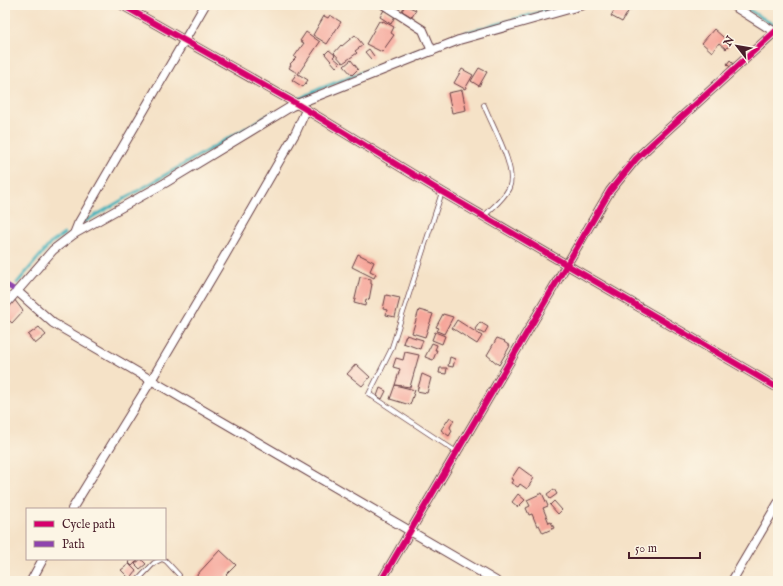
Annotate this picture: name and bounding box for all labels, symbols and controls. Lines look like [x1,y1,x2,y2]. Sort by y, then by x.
north arrow [717,26,757,66]
text: N [720,33,738,50]
legend [26,508,166,560]
text: Cycle path [62,517,116,533]
scale bar [629,534,700,560]
text: Path [62,537,85,552]
text: 50 m [635,541,657,556]

